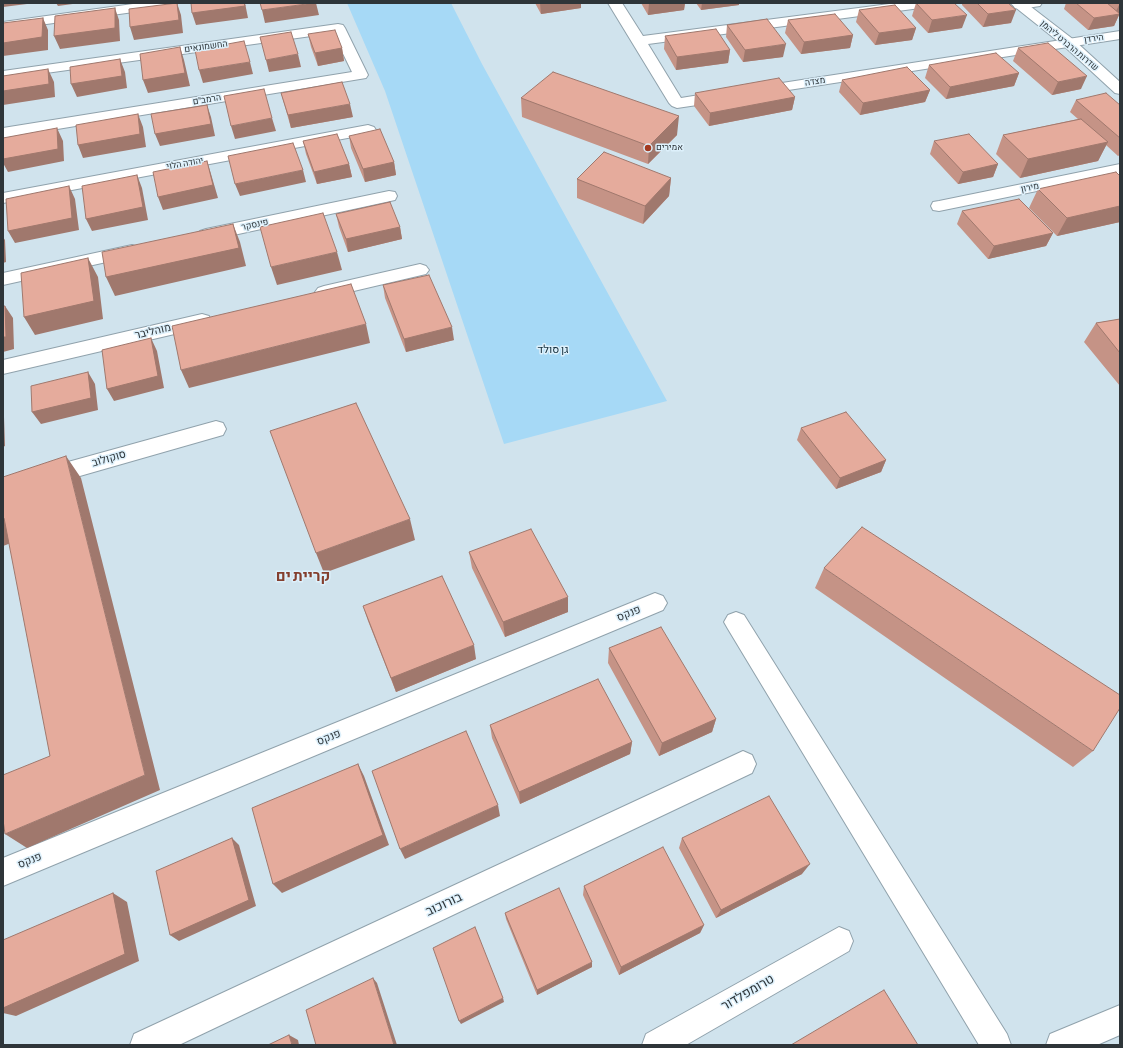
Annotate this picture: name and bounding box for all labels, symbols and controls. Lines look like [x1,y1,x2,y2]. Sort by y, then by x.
street label: שדרות הרברט ליהמן [1038,18,1100,74]
street label: הירדן [1083,32,1105,46]
street label: החשמונאים [184,39,228,55]
street label: מצדה [804,75,826,89]
street label: הרמב"ם [192,92,222,108]
marker: אמירים [643,143,653,153]
place label: אמירים [656,143,683,153]
street label: יהודה הלוי [166,155,204,173]
street label: מירון [1020,181,1040,195]
street label: פינסקר [240,217,270,233]
street label: מוהליבר [134,321,172,343]
park label: גן סולד [538,343,568,357]
street label: סוקולוב [90,448,128,470]
district label: קריית ים [276,568,330,586]
street label: פנקס [615,603,643,625]
street label: פנקס [315,727,343,749]
street label: פנקס [16,850,44,872]
street label: בורוכוב [423,890,465,920]
street label: טרומפלדור [719,972,777,1014]

